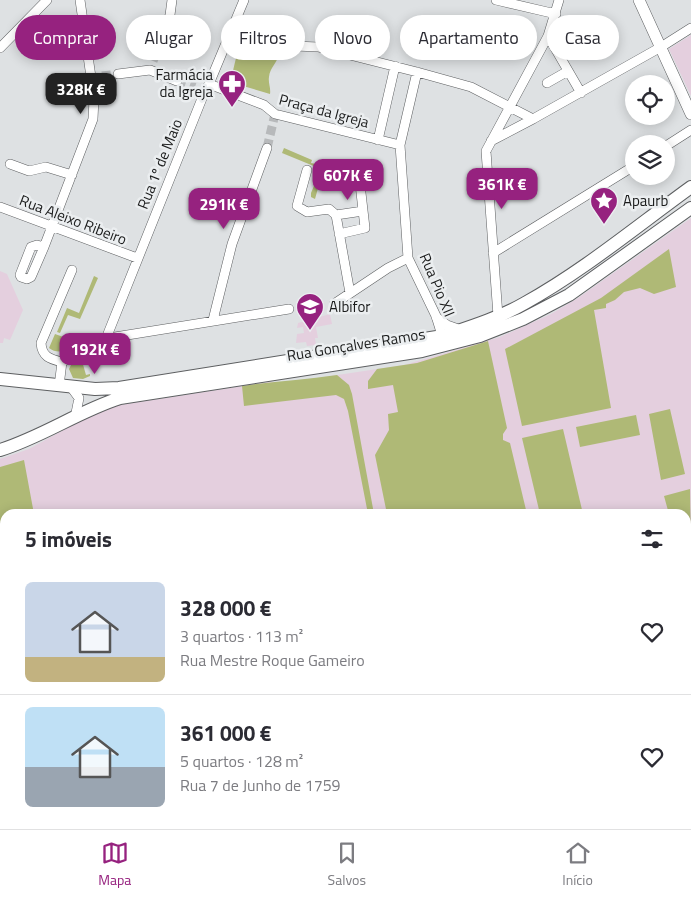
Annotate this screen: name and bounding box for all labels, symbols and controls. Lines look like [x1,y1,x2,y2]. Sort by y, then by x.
chip: Comprar [15,15,116,60]
chip: Alugar [126,15,211,60]
chip: Filtros [221,15,305,60]
chip: Novo [315,15,390,60]
chip: Apartamento [400,15,537,60]
chip: Casa [547,15,619,60]
place label: Farmácia da Igreja [156,63,213,103]
pharmacy icon: Farmácia da Igreja [217,69,247,108]
pin: 328K € [40,72,122,115]
map controls [625,75,675,185]
button: locate [625,75,675,125]
text: 328K € [57,77,105,101]
street label: Praça da Igreja [277,87,372,134]
street label: Rua 1º de Maio [131,115,188,212]
button: layers [625,135,675,185]
pin: 607K € [307,158,389,201]
text: 607K € [324,163,372,187]
pin: 361K € [461,168,543,210]
text: 361K € [478,172,526,196]
place icon: Apaurb [589,186,619,225]
street label: Rua Aleixo Ribeiro [16,188,130,251]
pin: 291K € [183,188,265,230]
place label: Apaurb [623,189,669,212]
text: 291K € [200,192,248,216]
street label: Rua Pio XII [414,249,461,320]
school or university icon: Albifor [295,292,325,331]
place label: Albifor [329,295,371,318]
street label: Rua Gonçalves Ramos [285,322,427,367]
pin: 192K € [54,332,136,375]
text: 192K € [71,337,119,361]
text: 5 imóveis [25,523,112,555]
icon: filters [638,525,666,553]
text: 328 000 € [180,592,272,624]
icon: home [65,602,125,662]
icon: heart [638,618,666,646]
text: 3 quartos · 113 m² [180,624,303,648]
text: Rua Mestre Roque Gameiro [180,648,365,672]
text: 361 000 € [180,717,272,749]
icon: home [65,727,125,787]
icon: heart [638,743,666,771]
text: 5 quartos · 128 m² [180,749,303,773]
text: Rua 7 de Junho de 1759 [180,773,341,797]
tab: Mapa [98,839,131,890]
tab: Salvos [328,839,366,890]
tab: Início [562,839,593,890]

